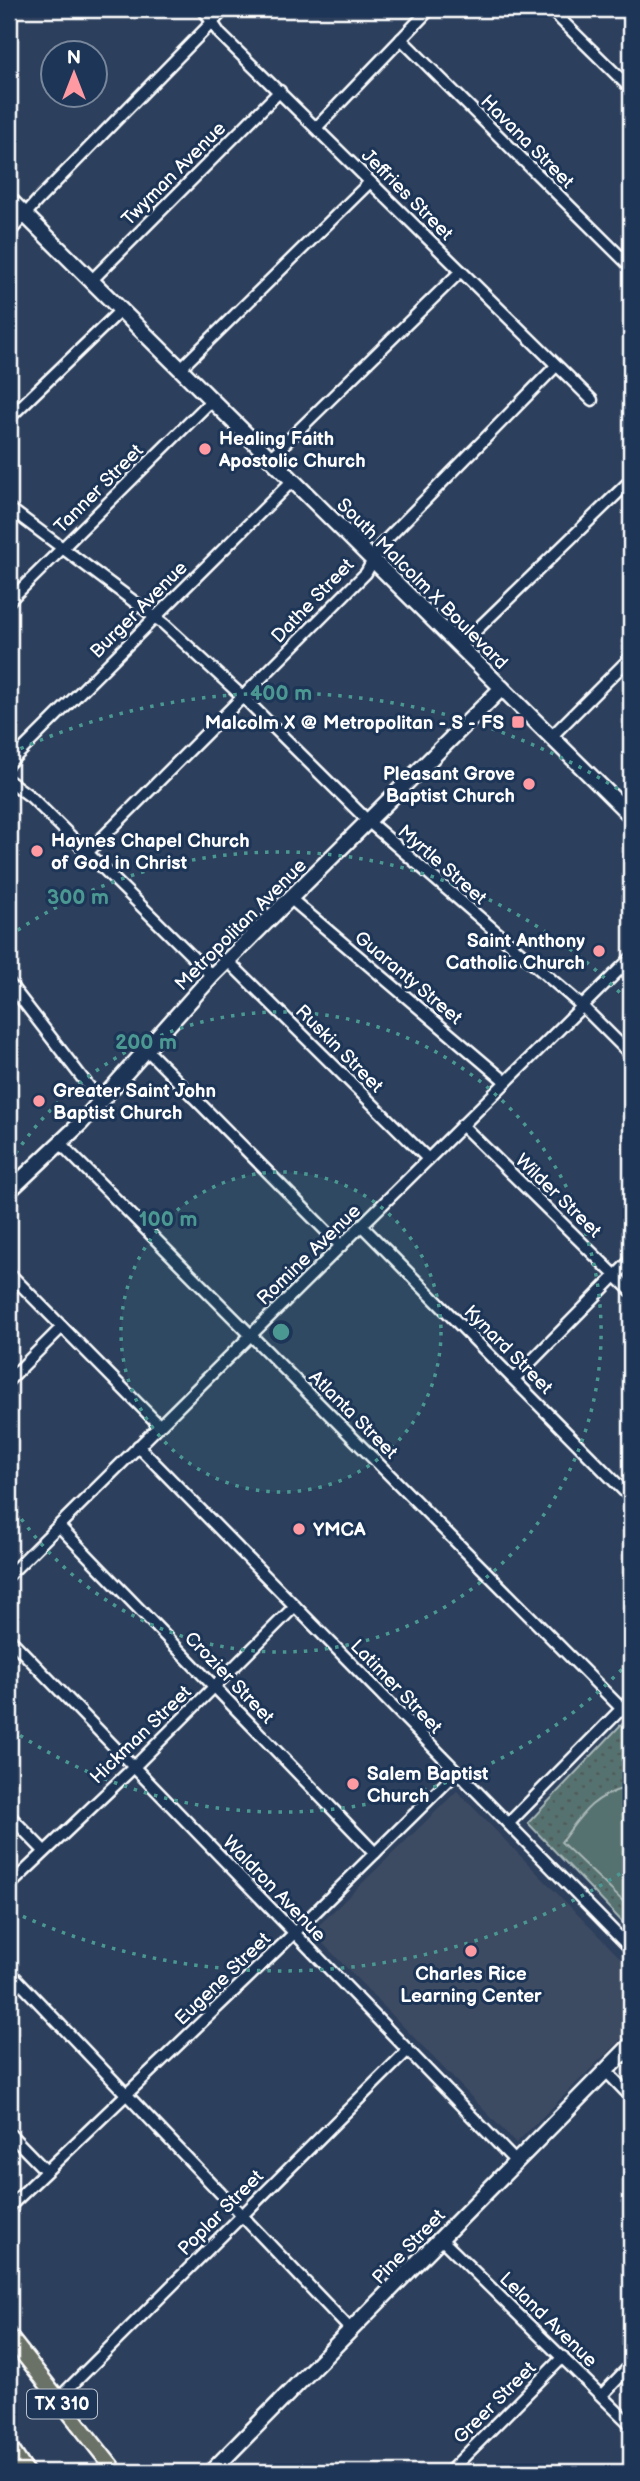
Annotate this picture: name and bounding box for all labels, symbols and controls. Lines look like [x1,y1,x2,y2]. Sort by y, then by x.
north arrow [38,38,108,108]
text: N [67,47,81,70]
street label: Havana Street [475,91,579,194]
street label: Twyman Avenue [117,117,231,231]
street label: Jeffries Street [356,144,458,246]
place label: Healing Faith Apostolic Church [218,428,366,473]
street label: Tanner Street [50,440,149,538]
marker: Healing Faith Apostolic Church [197,441,213,457]
street label: South Malcolm X Boulevard [332,494,512,674]
street label: Dathe Street [267,554,359,648]
street label: Burger Avenue [86,557,192,663]
text: 400 m [250,681,312,706]
place label: Malcolm X @ Metropolitan - S - FS [205,712,504,735]
marker: Malcolm X @ Metropolitan - S - FS [510,714,526,730]
place label: Pleasant Grove Baptist Church [383,763,515,808]
marker: Pleasant Grove Baptist Church [521,776,537,792]
street label: Myrtle Street [393,820,491,910]
place label: Haynes Chapel Church of God in Christ [51,830,250,875]
marker: Haynes Chapel Church of God in Christ [29,843,45,859]
street label: Metropolitan Avenue [170,854,312,996]
text: 300 m [47,885,109,910]
street label: Guaranty Street [349,926,467,1030]
place label: Saint Anthony Catholic Church [446,930,585,975]
marker: Saint Anthony Catholic Church [591,943,607,959]
street label: Ruskin Street [290,1000,388,1098]
text: 200 m [115,1030,177,1055]
place label: Greater Saint John Baptist Church [53,1080,216,1125]
marker: Greater Saint John Baptist Church [31,1093,47,1109]
street label: Wilder Street [510,1149,606,1243]
street label: Romine Avenue [252,1200,366,1310]
text: 100 m [139,1207,197,1232]
street label: Kynard Street [459,1301,557,1399]
centre of rings [269,1320,293,1344]
street label: Atlanta Street [304,1366,402,1464]
place label: YMCA [313,1519,366,1542]
marker: YMCA [291,1521,307,1537]
street label: Crozier Street [179,1627,279,1729]
street label: Latimer Street [345,1635,447,1739]
street label: Hickman Street [86,1681,197,1789]
place label: Salem Baptist Church [367,1763,489,1808]
marker: Salem Baptist Church [345,1776,361,1792]
street label: Waldron Avenue [217,1831,330,1947]
street label: Eugene Street [171,1928,276,2030]
marker: Charles Rice Learning Center [463,1943,479,1959]
place label: Charles Rice Learning Center [400,1963,542,2008]
street label: Poplar Street [173,2165,269,2261]
street label: Pine Street [368,2205,451,2289]
street label: Leland Avenue [494,2268,602,2372]
street label: Greer Street [449,2357,541,2449]
road number: TX 310 [27,2390,97,2418]

